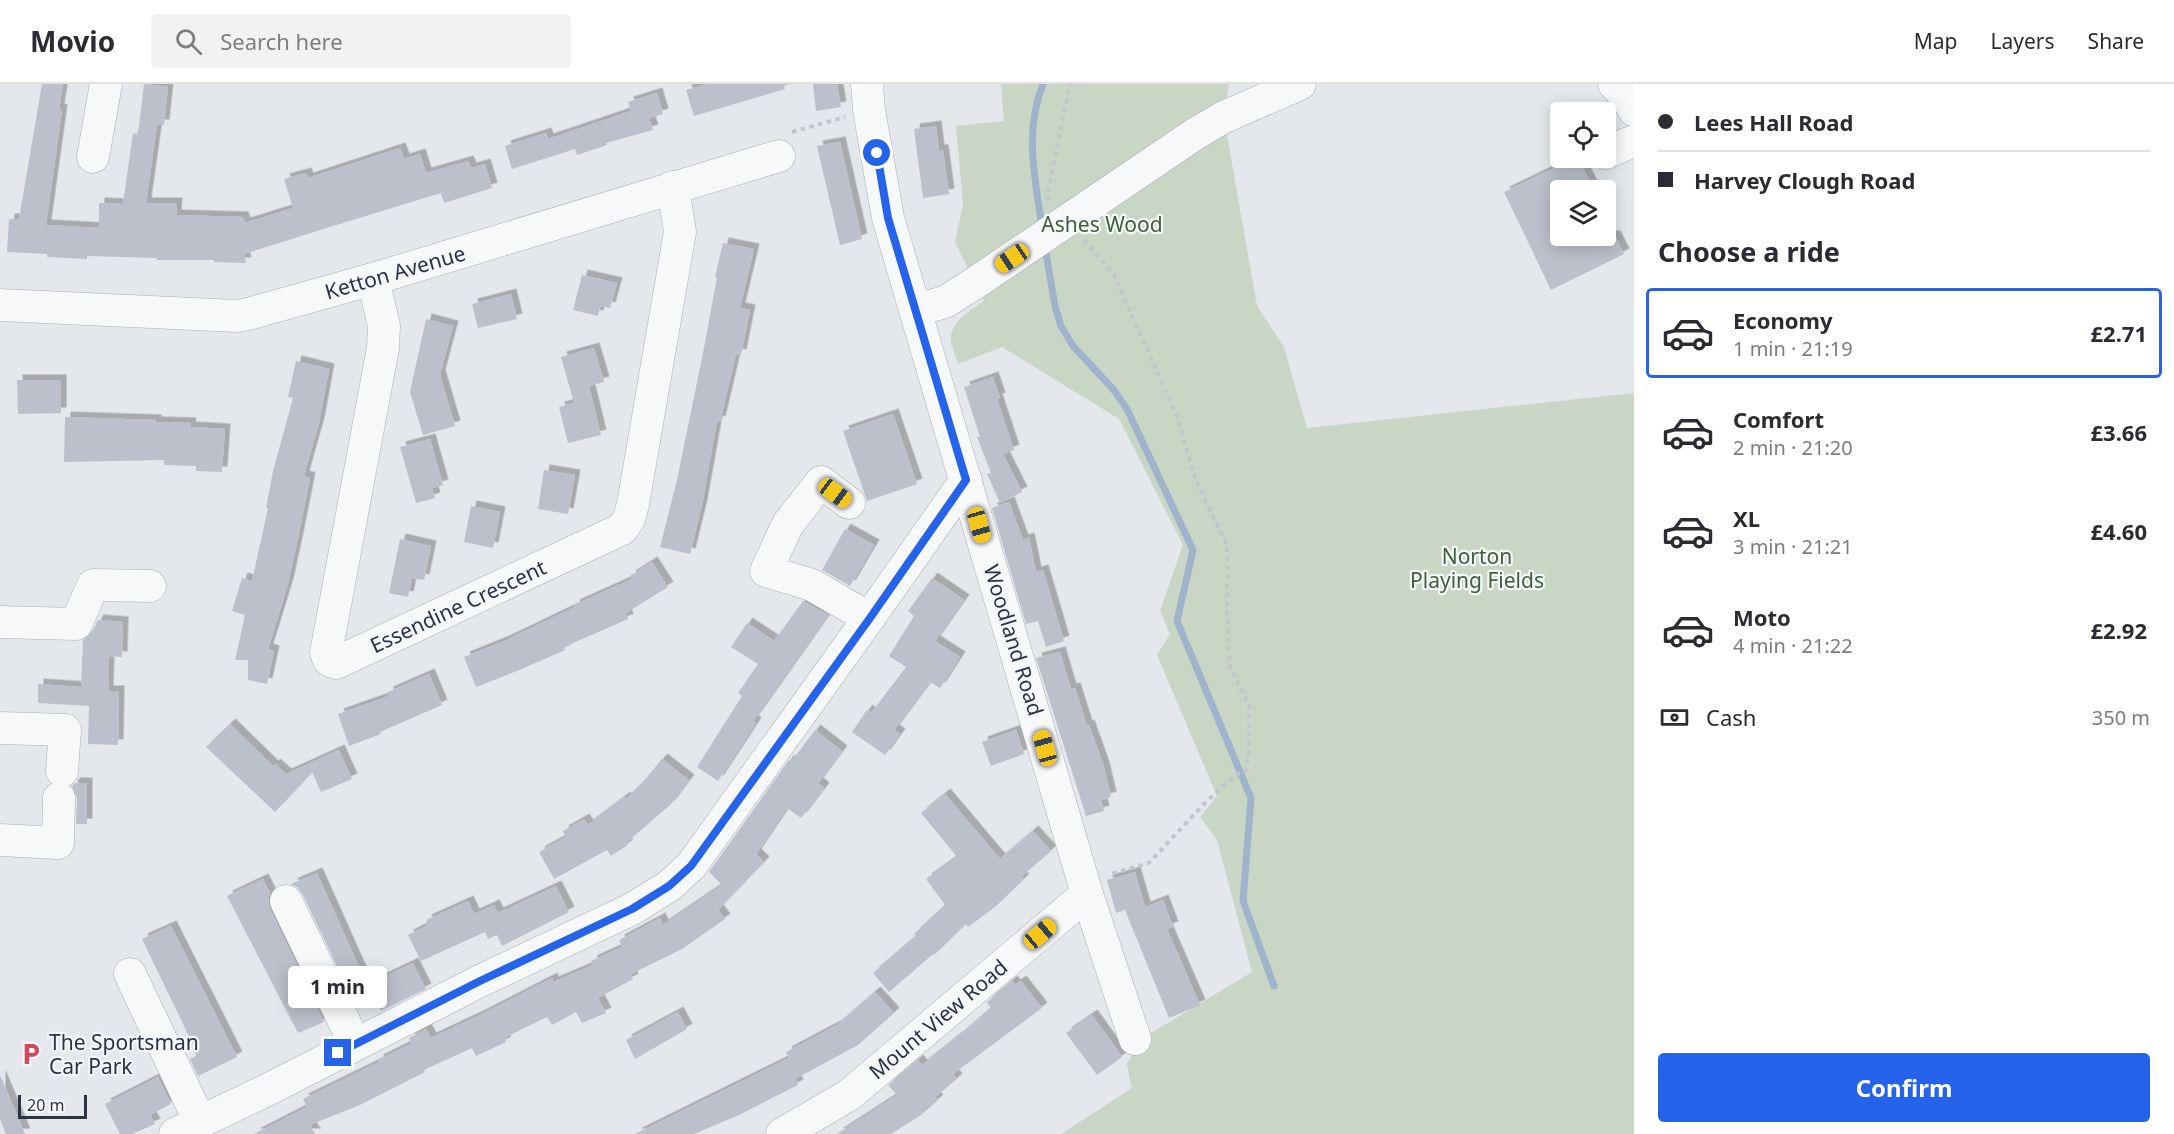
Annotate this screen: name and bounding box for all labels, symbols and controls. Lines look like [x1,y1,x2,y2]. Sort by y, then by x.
search box [151,14,571,68]
text: Movio [30,22,115,60]
icon: search [172,25,205,58]
text: Search here [220,26,343,56]
text: Map [1914,27,1958,55]
text: Layers [1991,27,2055,55]
text: Share [2088,27,2144,55]
map controls [1550,102,1616,246]
button: locate [1550,102,1616,168]
text: Lees Hall Road [1694,107,1853,137]
route start [863,139,890,166]
text: Harvey Clough Road [1694,165,1915,195]
button: layers [1550,180,1616,246]
park label: Ashes Wood [1041,210,1163,238]
text: Choose a ride [1658,233,1840,270]
street label: Ketton Avenue [322,239,468,305]
car [992,240,1032,276]
text: Economy [1733,305,1832,335]
icon: car [1661,306,1715,360]
text: £2.71 [2090,318,2147,348]
text: 1 min · 21:19 [1733,335,1853,362]
text: Comfort [1733,404,1824,434]
icon: car [1661,405,1715,459]
text: £3.66 [2090,417,2147,447]
text: 2 min · 21:20 [1733,434,1853,461]
car [815,475,855,511]
text: XL [1733,503,1760,533]
icon: car [1661,504,1715,558]
car [965,505,993,545]
text: £4.60 [2090,516,2147,546]
text: 3 min · 21:21 [1733,533,1853,560]
park label: Norton Playing Fields [1410,542,1544,594]
street label: Essendine Crescent [365,553,551,659]
street label: Woodland Road [978,561,1050,719]
text: Moto [1733,602,1791,632]
icon: car [1661,603,1715,657]
text: £2.92 [2090,615,2147,645]
text: 4 min · 21:22 [1733,632,1853,659]
icon: cash [1658,701,1691,734]
text: Cash [1706,702,1756,732]
text: 350 m [2092,704,2150,731]
car [1031,728,1059,768]
car [1020,916,1060,952]
street label: Mount View Road [863,953,1013,1085]
callout: 1 min [288,966,388,1008]
text: 1 min [310,973,365,1000]
place label: The Sportsman Car Park [49,1028,199,1080]
route end [324,1039,351,1066]
parking icon: The Sportsman Car Park [18,1041,44,1067]
button: Confirm [1658,1053,2150,1122]
scale bar [18,1092,87,1120]
text: 20 m [27,1094,64,1116]

